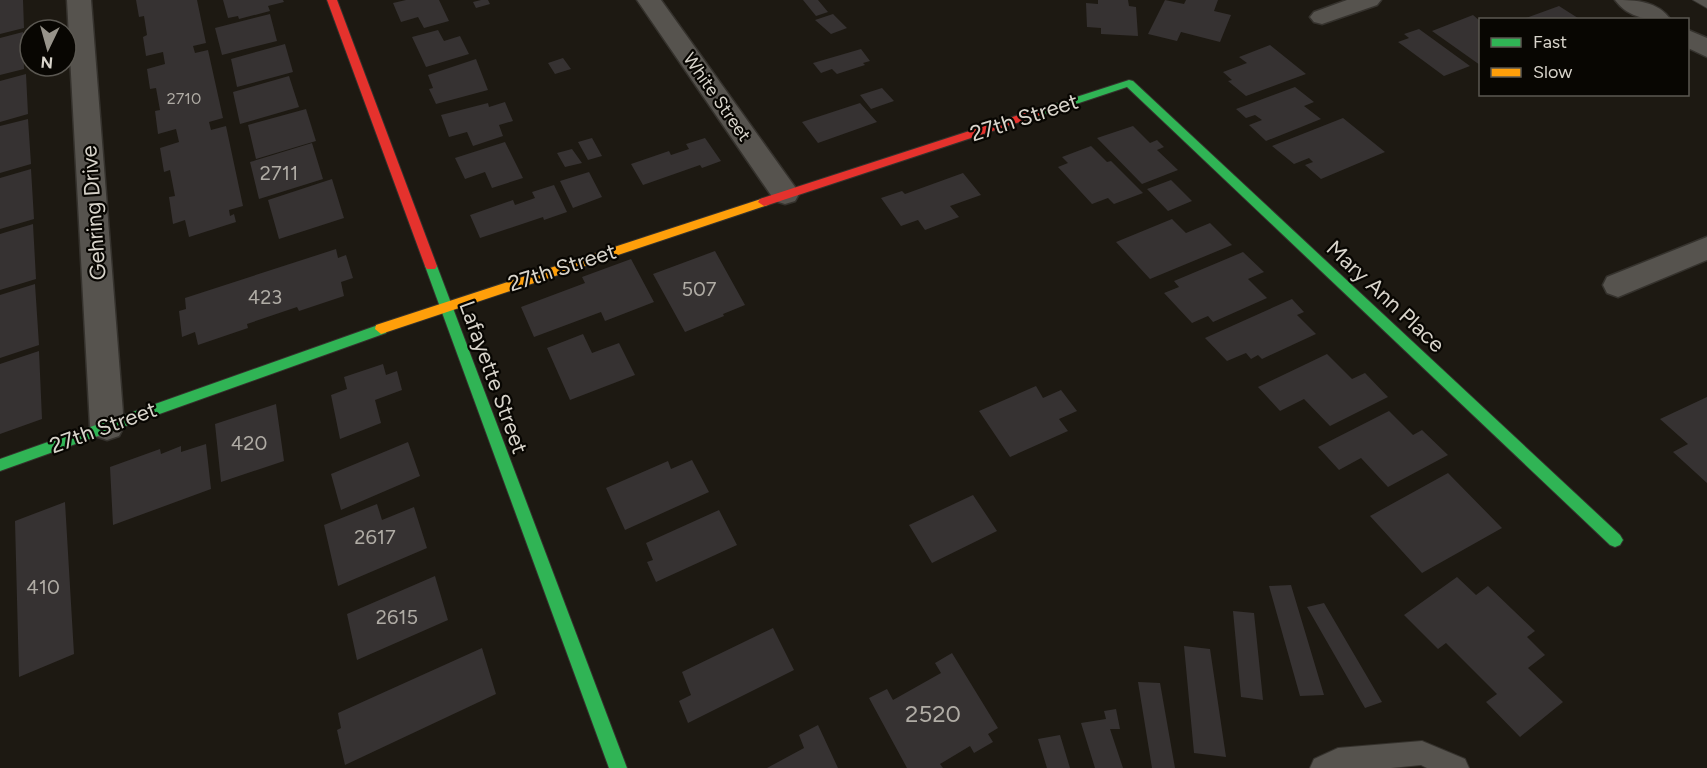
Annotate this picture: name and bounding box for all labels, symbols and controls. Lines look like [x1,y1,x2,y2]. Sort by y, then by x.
north arrow [18,18,78,78]
legend [1479,18,1689,96]
text: Fast [1533,31,1567,53]
street label: White Street [678,49,756,146]
text: N [40,52,54,72]
text: Slow [1533,61,1572,83]
street label: 27th Street [967,87,1081,148]
house number: 2710 [167,89,201,108]
street label: Gehring Drive [75,145,112,281]
house number: 2711 [260,161,298,185]
street label: Mary Ann Place [1321,235,1450,358]
street label: 27th Street [505,237,619,298]
house number: 507 [681,277,717,301]
house number: 423 [248,285,282,309]
street label: Lafayette Street [453,297,534,457]
street label: 27th Street [46,396,160,459]
house number: 420 [231,431,267,455]
house number: 2617 [354,525,396,549]
house number: 410 [26,575,60,599]
house number: 2615 [376,605,418,629]
house number: 2520 [905,699,961,728]

